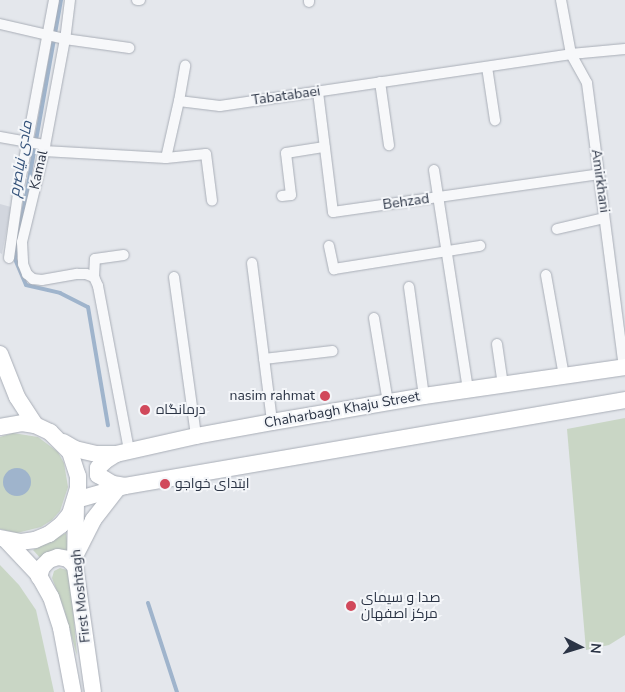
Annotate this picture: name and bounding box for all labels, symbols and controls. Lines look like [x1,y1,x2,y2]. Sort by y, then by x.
street label: Tabatabaei [251,83,321,109]
water label: مادی نیاصرم [5,119,37,199]
street label: Amirkhani [587,148,613,214]
street label: Kamal [26,149,52,191]
street label: Behzad [382,190,430,214]
place label: nasim rahmat [229,388,315,404]
street label: Chaharbagh Khaju Street [263,388,421,432]
marker: nasim rahmat [319,390,331,402]
place label: درمانگاه [156,402,206,418]
marker: درمانگاه [138,403,152,417]
place label: ابتدای خواجو [175,476,250,492]
marker: ابتدای خواجو [159,478,171,490]
street label: First Moshtagh [68,548,94,644]
place label: صدا و سیمای مرکز اصفهان [361,590,440,622]
marker: صدا و سیمای مرکز اصفهان [345,600,357,612]
north arrow [555,622,605,672]
text: N [586,642,605,654]

